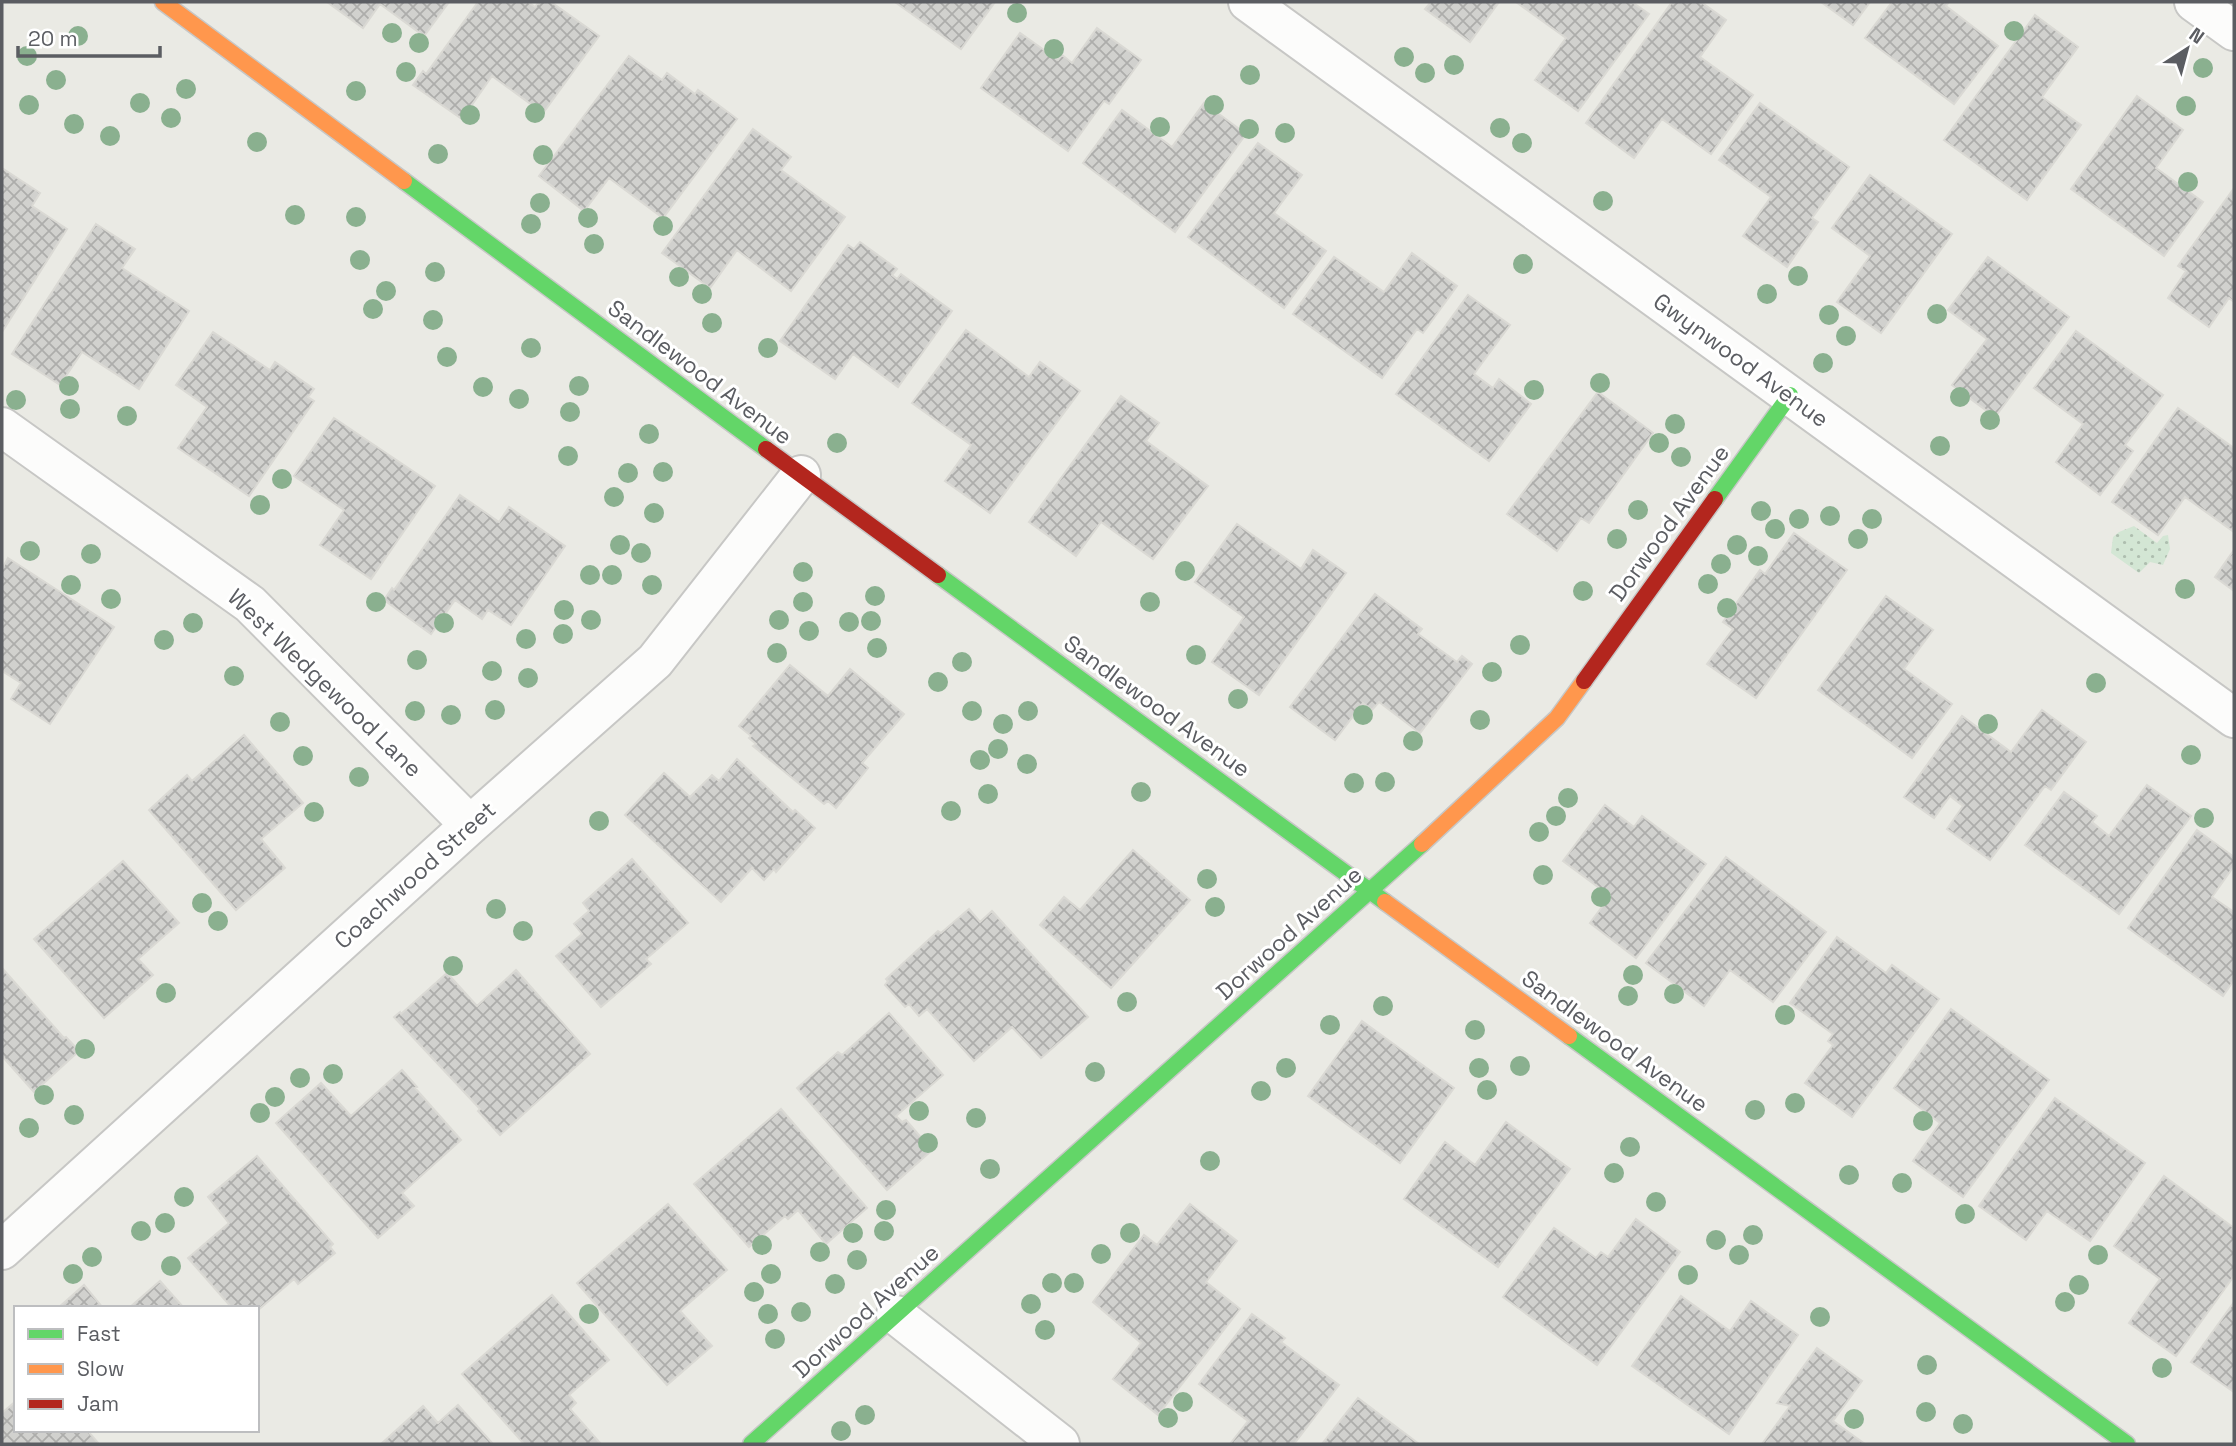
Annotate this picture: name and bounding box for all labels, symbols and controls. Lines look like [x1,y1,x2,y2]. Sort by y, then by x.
scale bar [18,14,159,58]
north arrow [2152,14,2222,84]
text: N [2184,22,2209,50]
text: 20 m [28,25,78,52]
street label: Gwynwood Avenue [1647,286,1835,434]
street label: Sandlewood Avenue [602,293,798,451]
street label: Dorwood Avenue [1602,439,1736,607]
street label: West Wedgewood Lane [221,582,429,784]
street label: Sandlewood Avenue [1058,628,1256,784]
street label: Coachwood Street [328,795,502,955]
street label: Dorwood Avenue [1210,859,1368,1007]
street label: Sandlewood Avenue [1516,963,1714,1119]
street label: Dorwood Avenue [787,1237,945,1385]
legend [14,1306,259,1432]
text: Fast [77,1320,121,1347]
text: Slow [77,1355,125,1382]
text: Jam [77,1390,119,1417]

